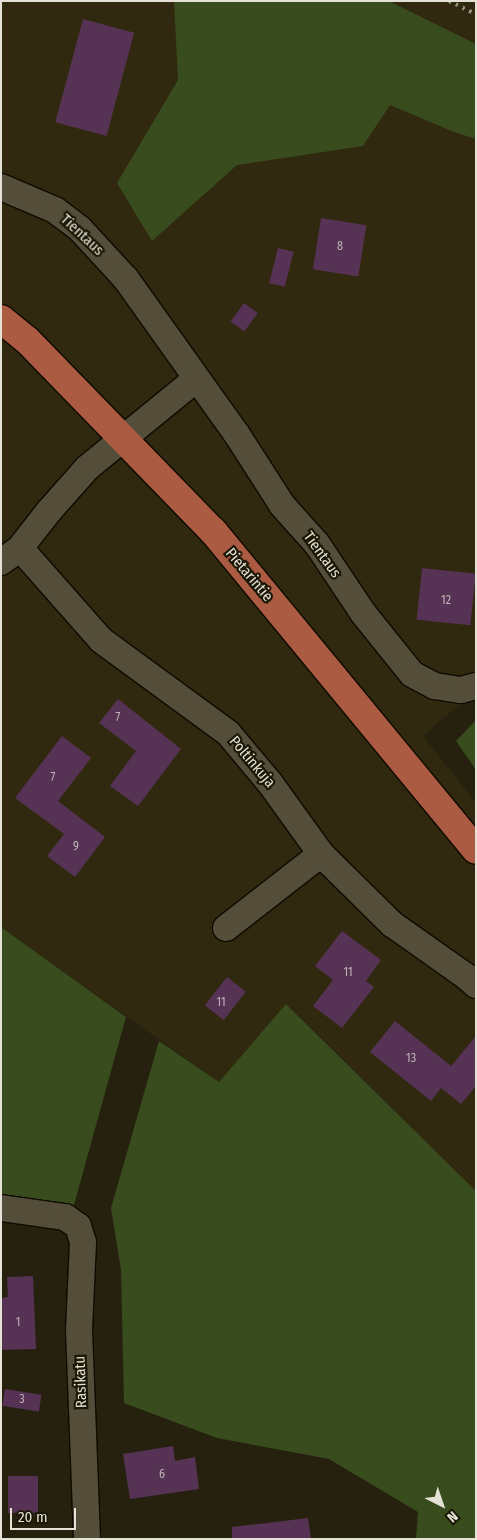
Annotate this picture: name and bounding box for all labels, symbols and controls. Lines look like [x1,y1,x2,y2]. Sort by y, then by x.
street label: Tientaus [57,211,107,259]
house number: 8 [337,240,343,254]
street label: Tientaus [299,528,345,582]
street label: Pietarintie [221,545,277,605]
house number: 12 [441,594,451,608]
house number: 7 [116,711,120,725]
street label: Poltinkuja [225,733,279,791]
house number: 7 [51,771,55,785]
house number: 9 [73,840,79,854]
house number: 11 [343,966,353,980]
house number: 11 [216,996,226,1010]
house number: 13 [406,1052,416,1066]
house number: 1 [16,1316,20,1330]
street label: Rasikatu [71,1356,91,1408]
house number: 3 [19,1393,25,1407]
house number: 6 [159,1468,165,1482]
north arrow [417,1480,467,1530]
scale bar [12,1498,79,1530]
text: 20 m [18,1508,48,1526]
text: N [443,1508,461,1526]

